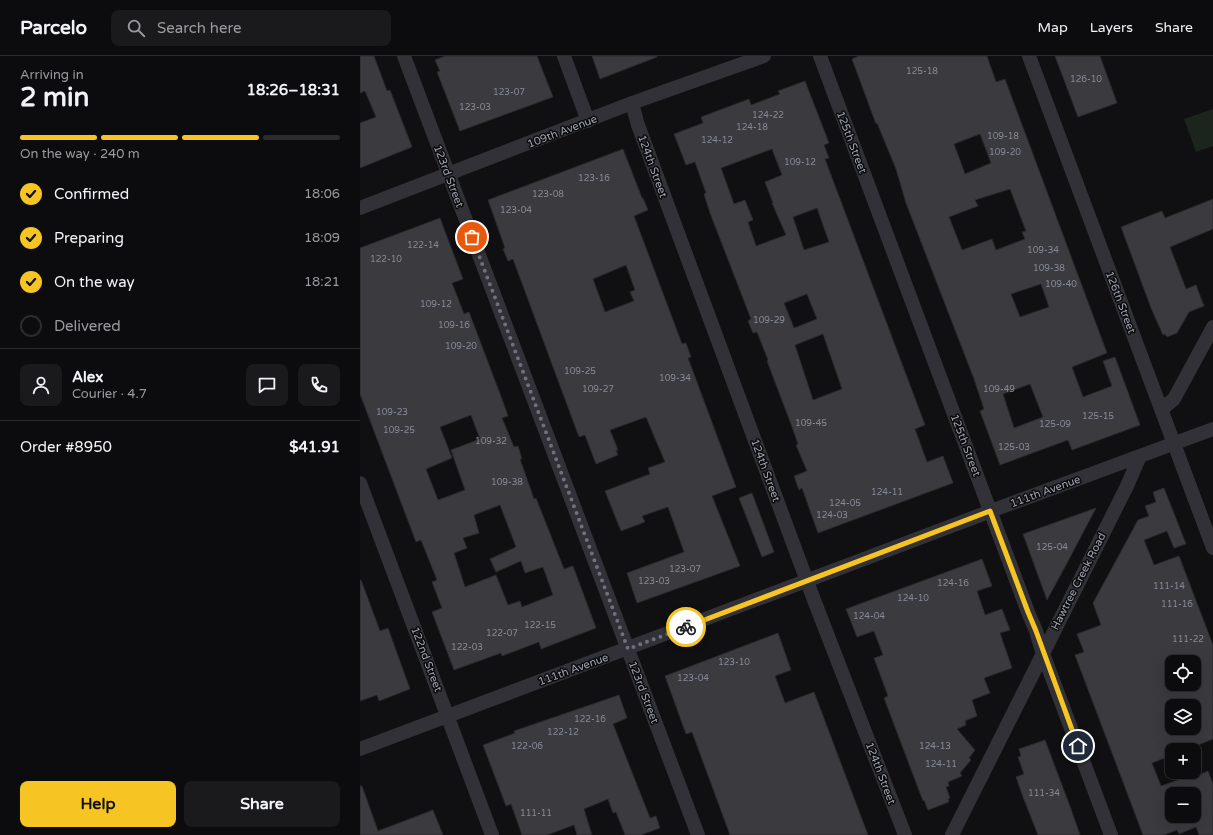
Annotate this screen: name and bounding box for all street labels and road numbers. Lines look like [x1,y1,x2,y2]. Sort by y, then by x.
street label: 125th Street [834,109,869,175]
street label: 109th Avenue [525,112,599,151]
street label: 124th Street [635,133,670,199]
street label: 123rd Street [431,143,466,209]
street label: 126th Street [1103,269,1138,335]
street label: 125th Street [948,412,983,478]
street label: 124th Street [748,437,783,503]
street label: 111th Avenue [1008,473,1082,510]
street label: Hawtree Creek Road [1048,530,1109,632]
street label: 122nd Street [408,625,445,694]
street label: 111th Avenue [536,651,610,688]
street label: 123rd Street [626,659,661,725]
street label: 124th Street [863,740,898,806]

